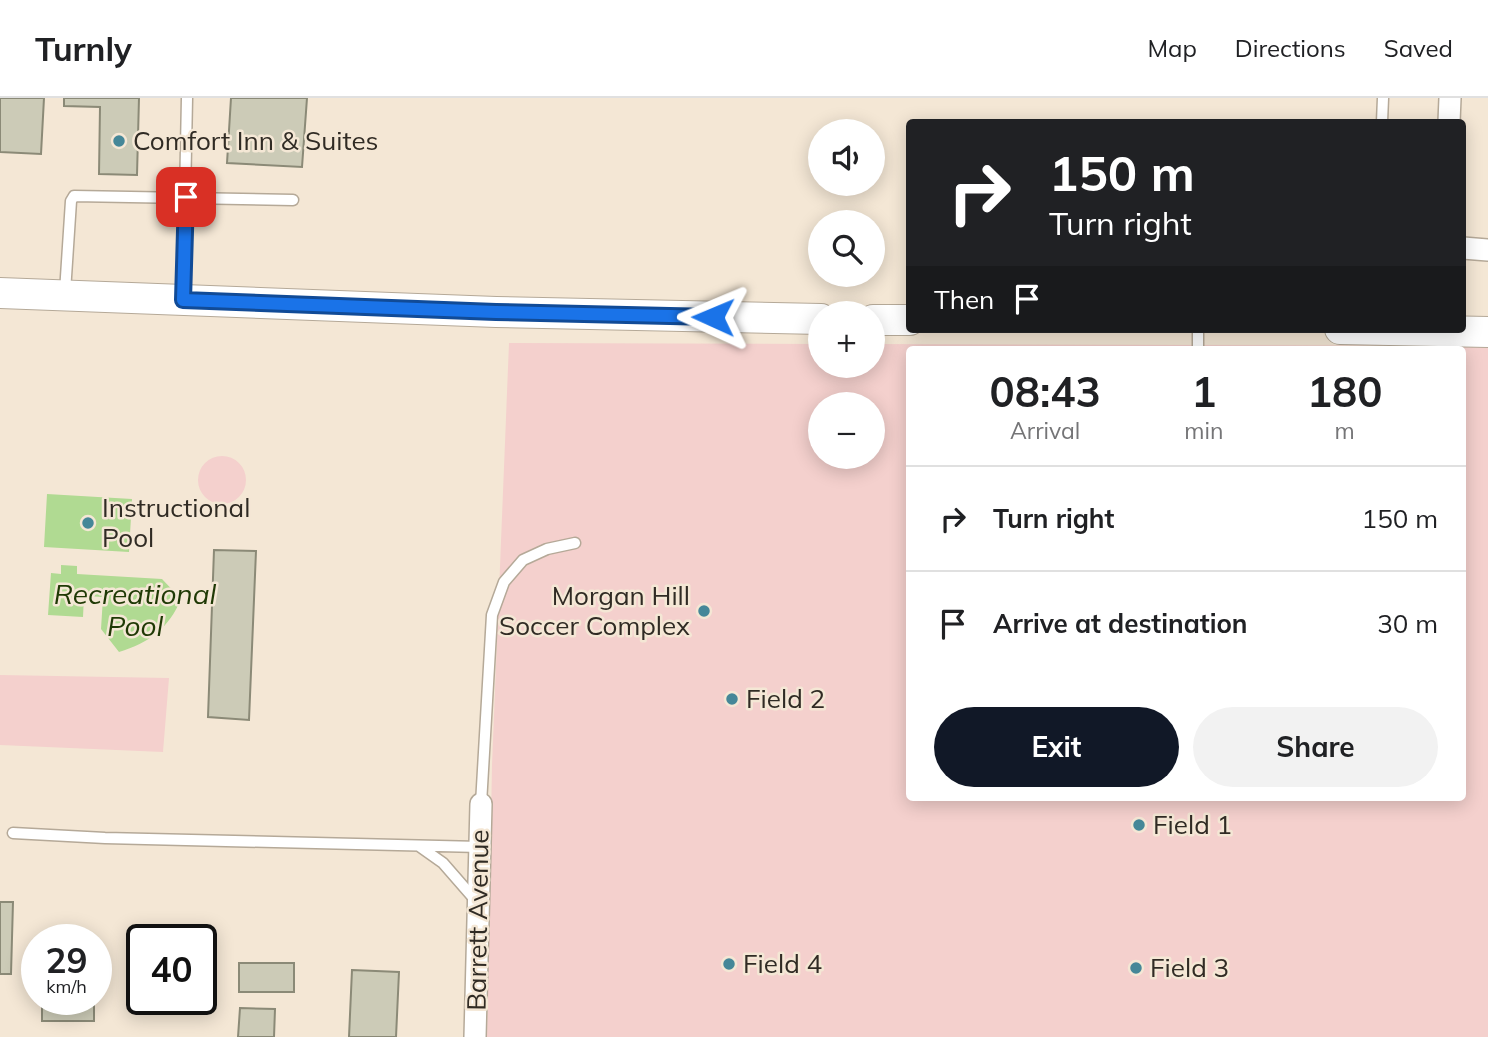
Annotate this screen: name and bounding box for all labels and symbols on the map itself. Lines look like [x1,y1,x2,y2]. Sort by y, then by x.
place label: Comfort Inn & Suites [133,124,378,157]
marker: Comfort Inn & Suites [111,133,127,149]
pin [156,167,216,227]
position arrow [676,280,750,354]
place label: Instructional Pool [102,491,250,554]
marker: Instructional Pool [80,515,96,531]
water label: Recreational Pool [54,576,217,643]
place label: Morgan Hill Soccer Complex [499,579,690,642]
marker: Morgan Hill Soccer Complex [696,603,712,619]
place label: Field 2 [746,682,825,715]
marker: Field 2 [724,691,740,707]
place label: Field 1 [1153,808,1232,841]
marker: Field 1 [1131,817,1147,833]
street label: Barrett Avenue [459,829,496,1011]
speed limit sign: 40 [126,924,217,1015]
place label: Field 4 [743,947,822,980]
place label: Field 3 [1150,951,1229,984]
marker: Field 4 [721,956,737,972]
marker: Field 3 [1128,960,1144,976]

